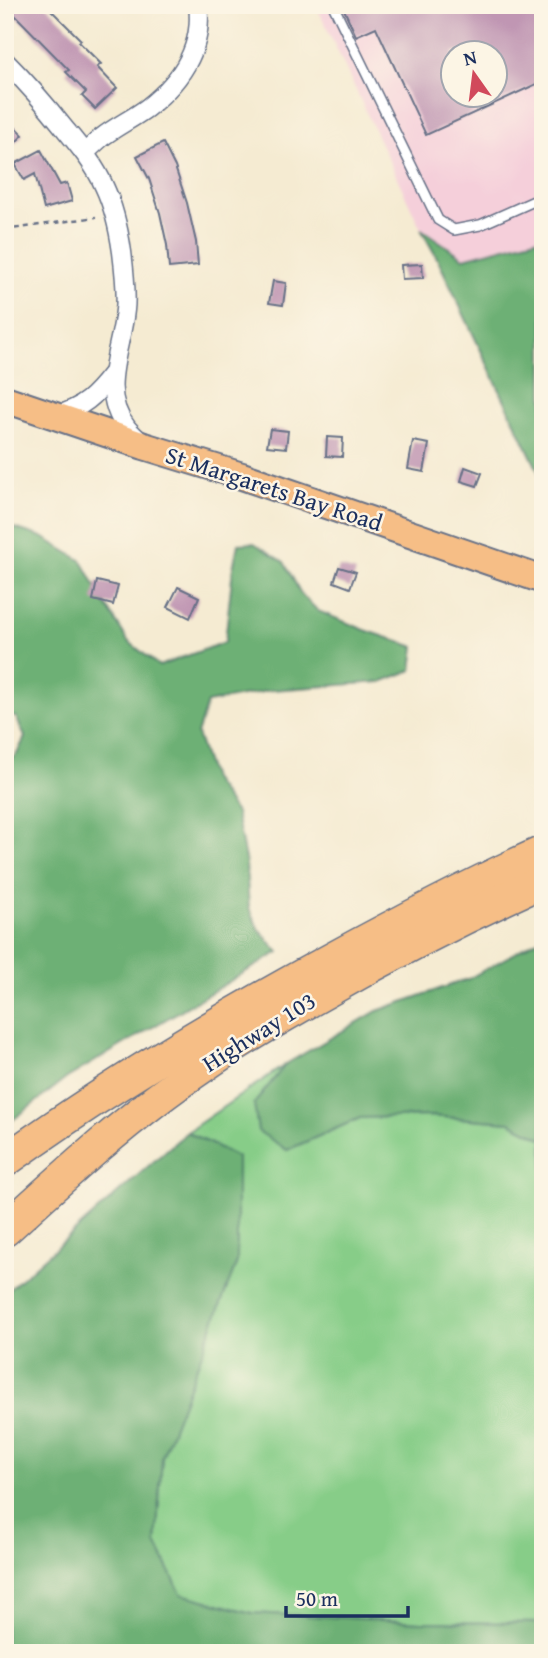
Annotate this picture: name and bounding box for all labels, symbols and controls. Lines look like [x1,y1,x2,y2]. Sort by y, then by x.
north arrow [440,38,510,108]
text: N [460,42,480,73]
street label: St Margarets Bay Road [161,437,387,540]
street label: Highway 103 [195,983,322,1080]
scale bar [286,1574,408,1618]
text: 50 m [296,1583,338,1614]

